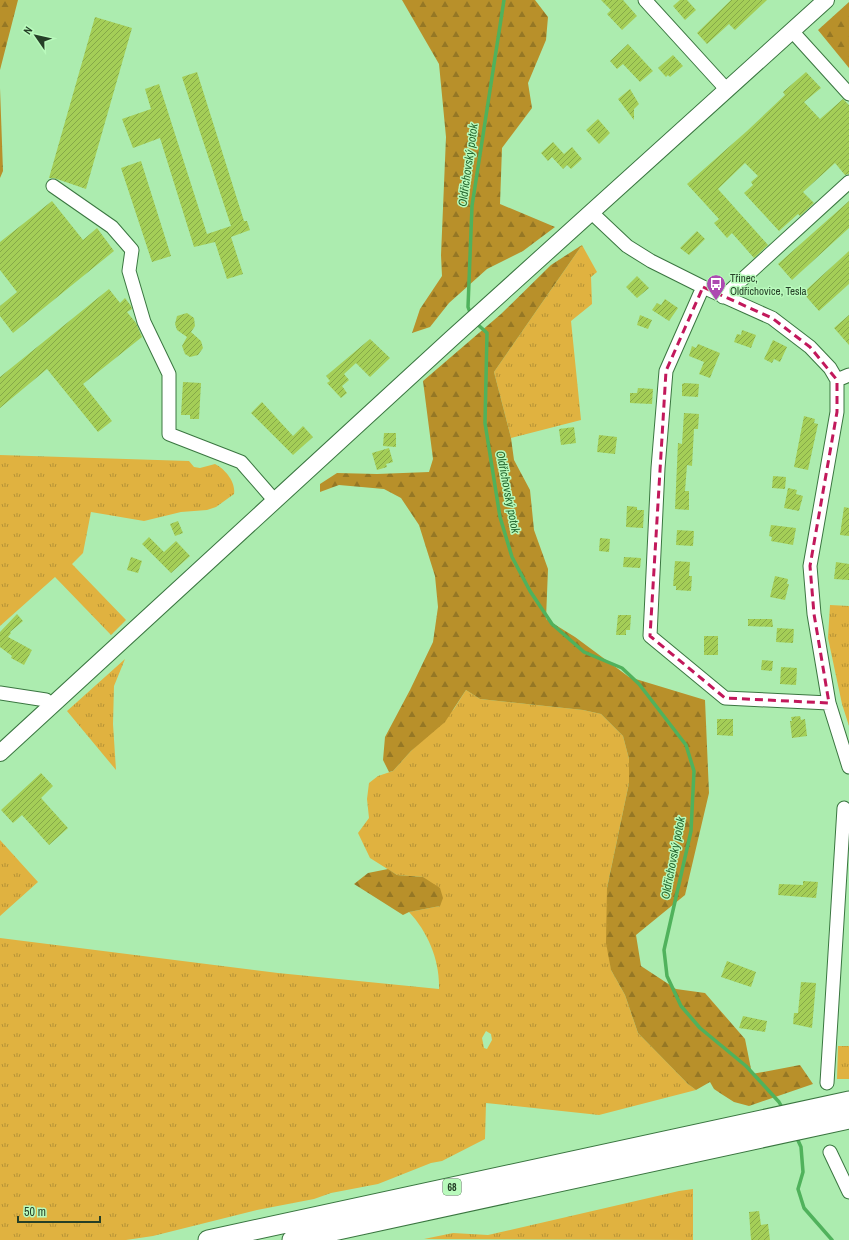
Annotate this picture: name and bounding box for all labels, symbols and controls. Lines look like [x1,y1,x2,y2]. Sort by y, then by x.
north arrow [16,16,56,56]
text: N [20,24,35,37]
water label: Oldřichovský potok [454,121,482,208]
place label: Třinec, Oldřichovice, Tesla [730,271,807,298]
bus stop icon: Třinec, Oldřichovice, Tesla [705,273,727,301]
water label: Oldřichovský potok [492,449,524,536]
water label: Oldřichovský potok [657,814,689,901]
road number: 68 [443,1179,461,1195]
scale bar [18,1198,100,1224]
text: 50 m [24,1204,46,1220]

